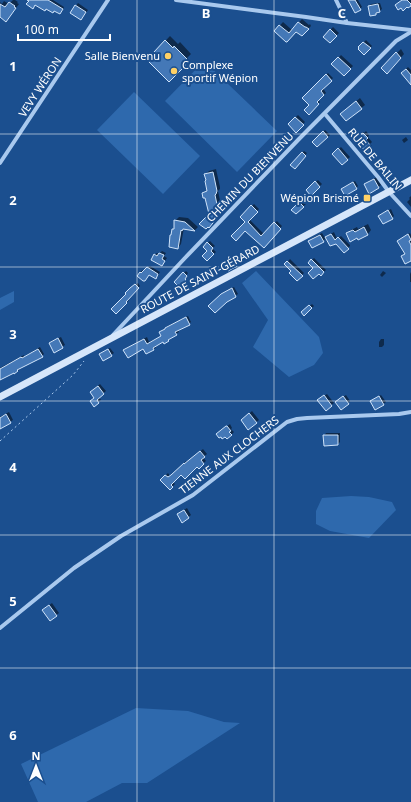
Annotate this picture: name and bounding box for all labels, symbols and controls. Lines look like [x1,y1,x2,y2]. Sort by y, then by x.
text: B [202,4,210,22]
text: C [338,4,346,22]
scale bar [18,16,110,42]
text: 100 m [24,21,59,38]
place label: Salle Bienvenu [85,48,160,63]
marker: Salle Bienvenu [163,51,173,61]
street label: VEVY WÉRON [15,54,65,120]
text: 1 [9,57,17,75]
place label: Complexe sportif Wépion [182,57,258,85]
marker: Complexe sportif Wépion [169,66,179,76]
street label: RUE DE BAILIN [345,125,406,193]
street label: CHEMIN DU BIENVENU [203,128,297,225]
place label: Wépion Brismé [281,190,359,205]
text: 2 [9,191,17,209]
marker: Wépion Brismé [362,193,372,203]
street label: ROUTE DE SAINT-GÉRARD [138,241,262,316]
text: 3 [9,325,17,343]
street label: TIENNE AUX CLOCHERS [176,412,282,497]
text: 4 [9,458,17,476]
text: 5 [9,592,17,610]
text: 6 [9,726,17,744]
north arrow [16,746,56,786]
text: N [32,748,40,763]

